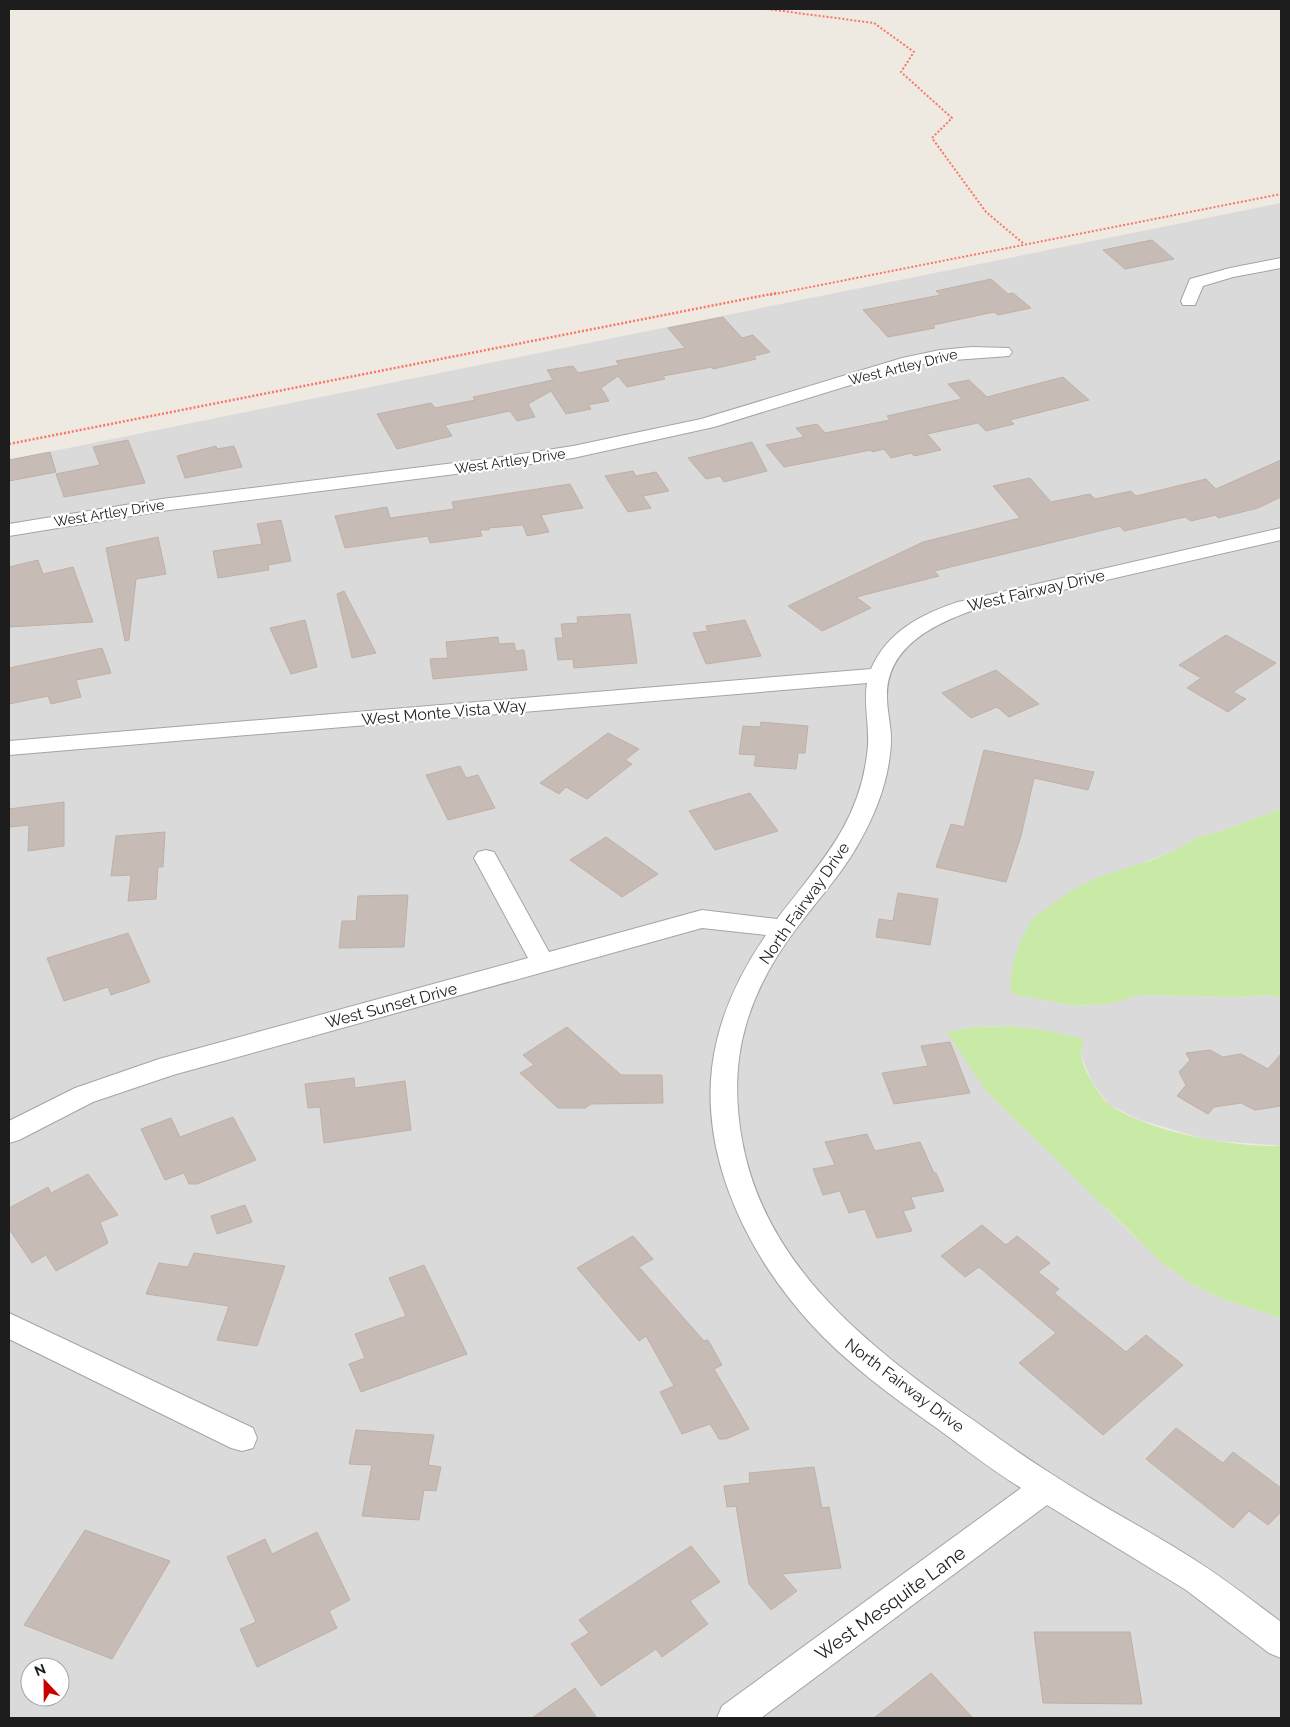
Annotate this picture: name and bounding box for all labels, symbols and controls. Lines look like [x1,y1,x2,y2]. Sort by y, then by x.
street label: West Artley Drive [847,346,959,388]
street label: West Artley Drive [454,445,566,477]
street label: West Artley Drive [53,496,165,530]
street label: West Fairway Drive [966,565,1107,616]
street label: West Monte Vista Way [361,696,528,729]
street label: North Fairway Drive [755,839,854,968]
street label: West Sunset Drive [323,979,459,1032]
street label: North Fairway Drive [841,1334,968,1436]
street label: West Mesquite Lane [811,1541,969,1665]
north arrow [20,1657,70,1707]
text: N [32,1661,48,1679]

